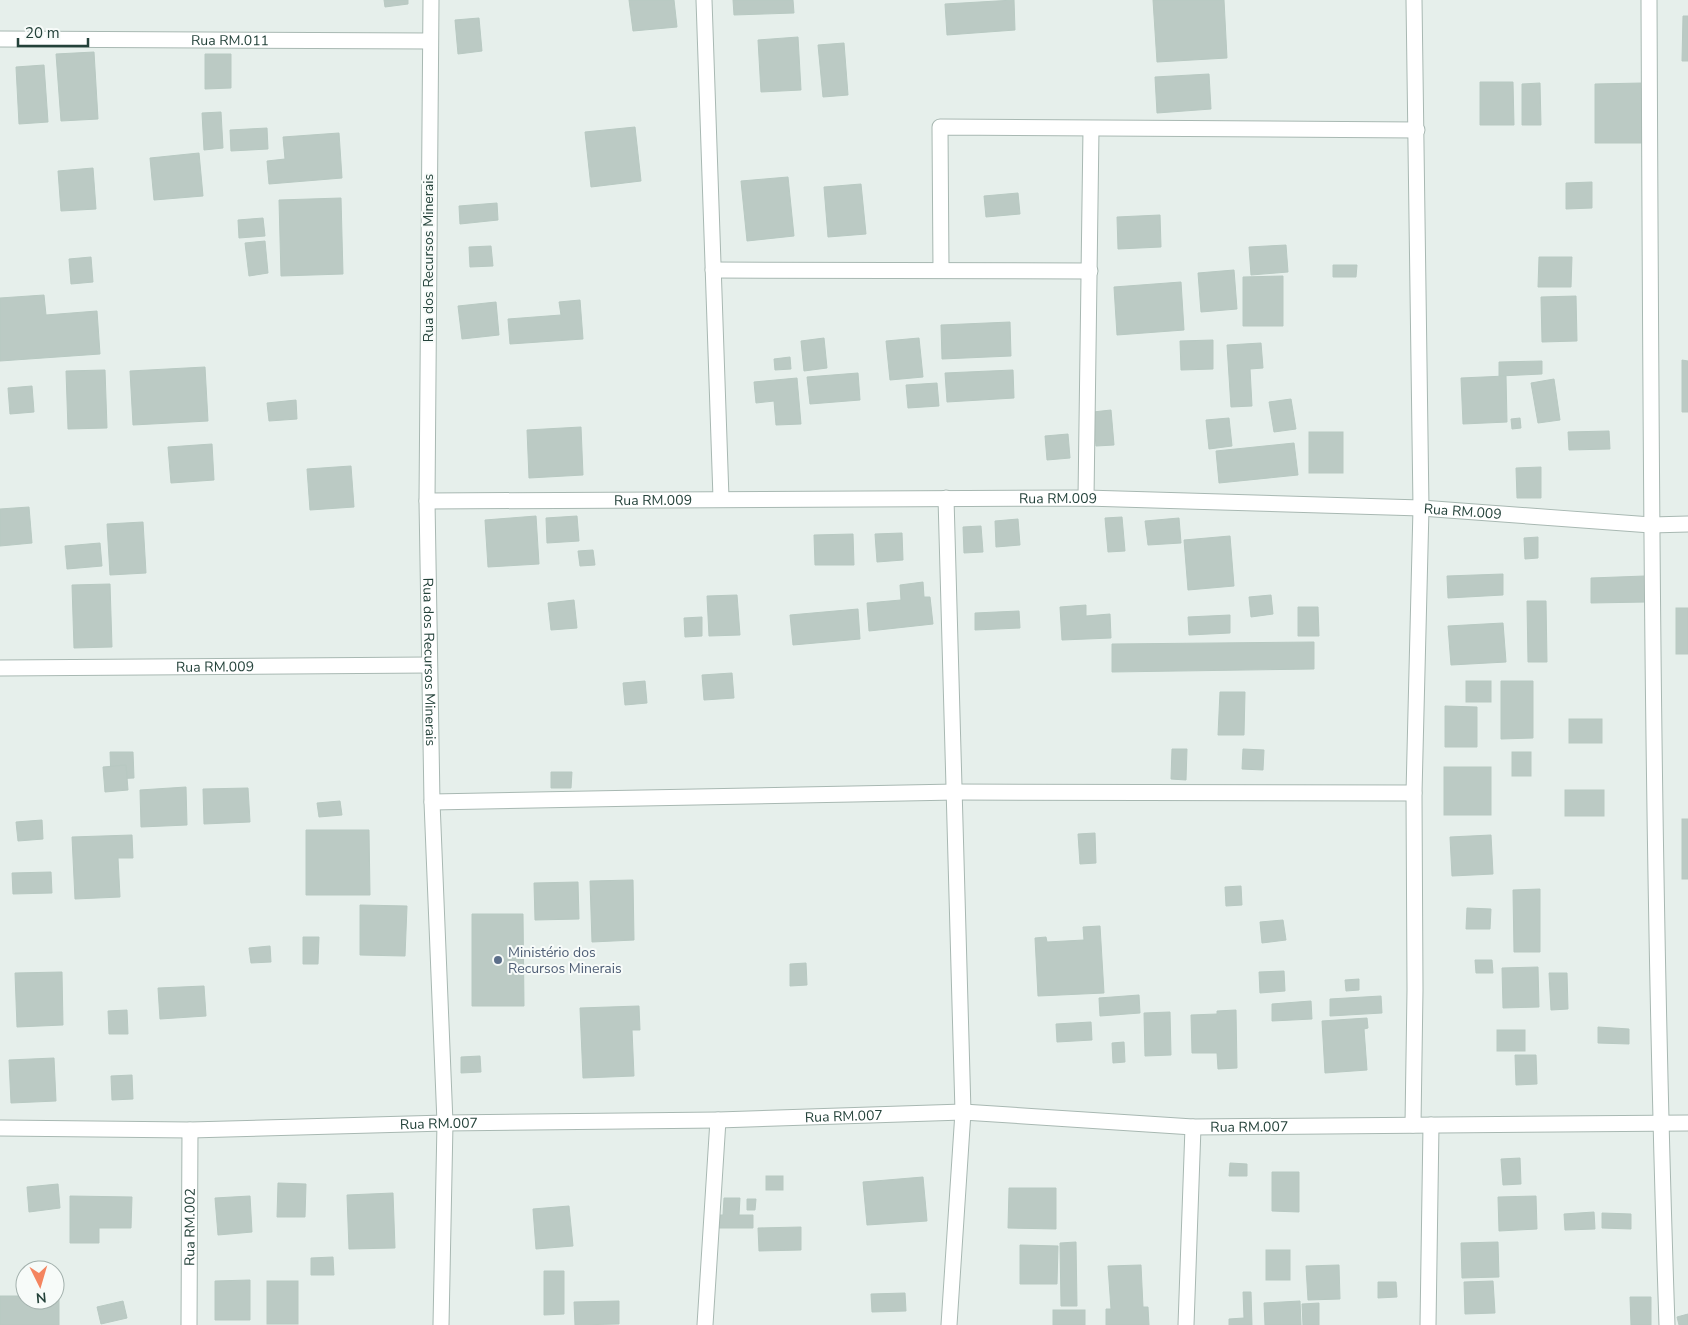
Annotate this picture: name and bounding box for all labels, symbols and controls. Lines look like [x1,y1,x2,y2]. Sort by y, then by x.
scale bar [18,15,88,47]
text: 20 m [25,23,60,43]
street label: Rua RM.011 [191,30,269,50]
street label: Rua dos Recursos Minerais [419,174,438,342]
street label: Rua RM.009 [1019,488,1097,508]
street label: Rua RM.009 [614,490,692,510]
street label: Rua RM.009 [1423,499,1502,523]
street label: Rua dos Recursos Minerais [419,578,441,747]
street label: Rua RM.009 [176,657,254,676]
place label: Ministério dos Recursos Minerais [508,943,622,978]
marker: Ministério dos Recursos Minerais [492,954,504,966]
street label: Rua RM.007 [804,1105,883,1127]
street label: Rua RM.007 [400,1113,478,1134]
street label: Rua RM.007 [1210,1117,1288,1136]
street label: Rua RM.002 [180,1188,199,1266]
north arrow [15,1260,65,1310]
text: N [35,1288,47,1307]

